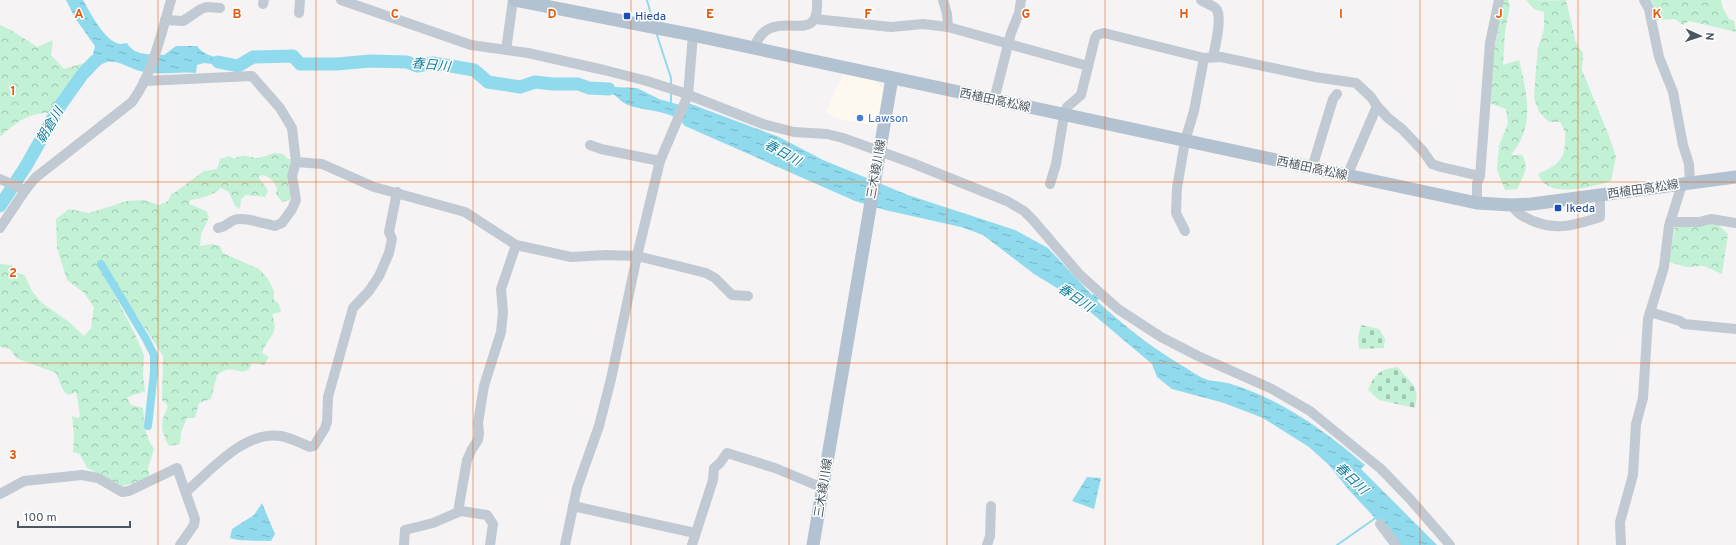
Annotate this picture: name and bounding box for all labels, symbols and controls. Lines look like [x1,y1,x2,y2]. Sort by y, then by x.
text: A [74,7,84,23]
text: B [233,7,242,23]
text: C [391,7,399,23]
text: D [547,7,557,23]
text: E [706,7,714,23]
text: F [864,7,872,23]
text: G [1022,7,1031,23]
text: H [1179,7,1189,23]
text: I [1339,7,1343,23]
text: J [1495,7,1503,23]
text: K [1652,7,1662,23]
place label: Hieda [635,9,666,25]
marker: Hieda [622,11,632,21]
north arrow [1680,16,1720,56]
text: N [1702,32,1716,41]
water label: 春日川 [411,56,453,76]
text: 1 [10,84,16,100]
street label: 西植田高松線 [958,86,1032,116]
water label: 朝倉川 [34,103,69,147]
place label: Lawson [868,111,908,127]
marker: Lawson [855,113,865,123]
water label: 春日川 [761,137,805,171]
street label: 三木綾川線 [864,138,890,200]
street label: 西植田高松線 [1275,154,1349,184]
street label: 西植田高松線 [1606,177,1680,203]
place label: Ikeda [1566,201,1595,217]
marker: Ikeda [1553,203,1563,213]
text: 2 [9,266,17,282]
water label: 春日川 [1054,281,1097,317]
text: 3 [9,448,17,464]
street label: 三木綾川線 [811,457,837,519]
water label: 春日川 [1331,460,1372,500]
scale bar [18,503,130,529]
text: 100 m [24,510,57,526]

